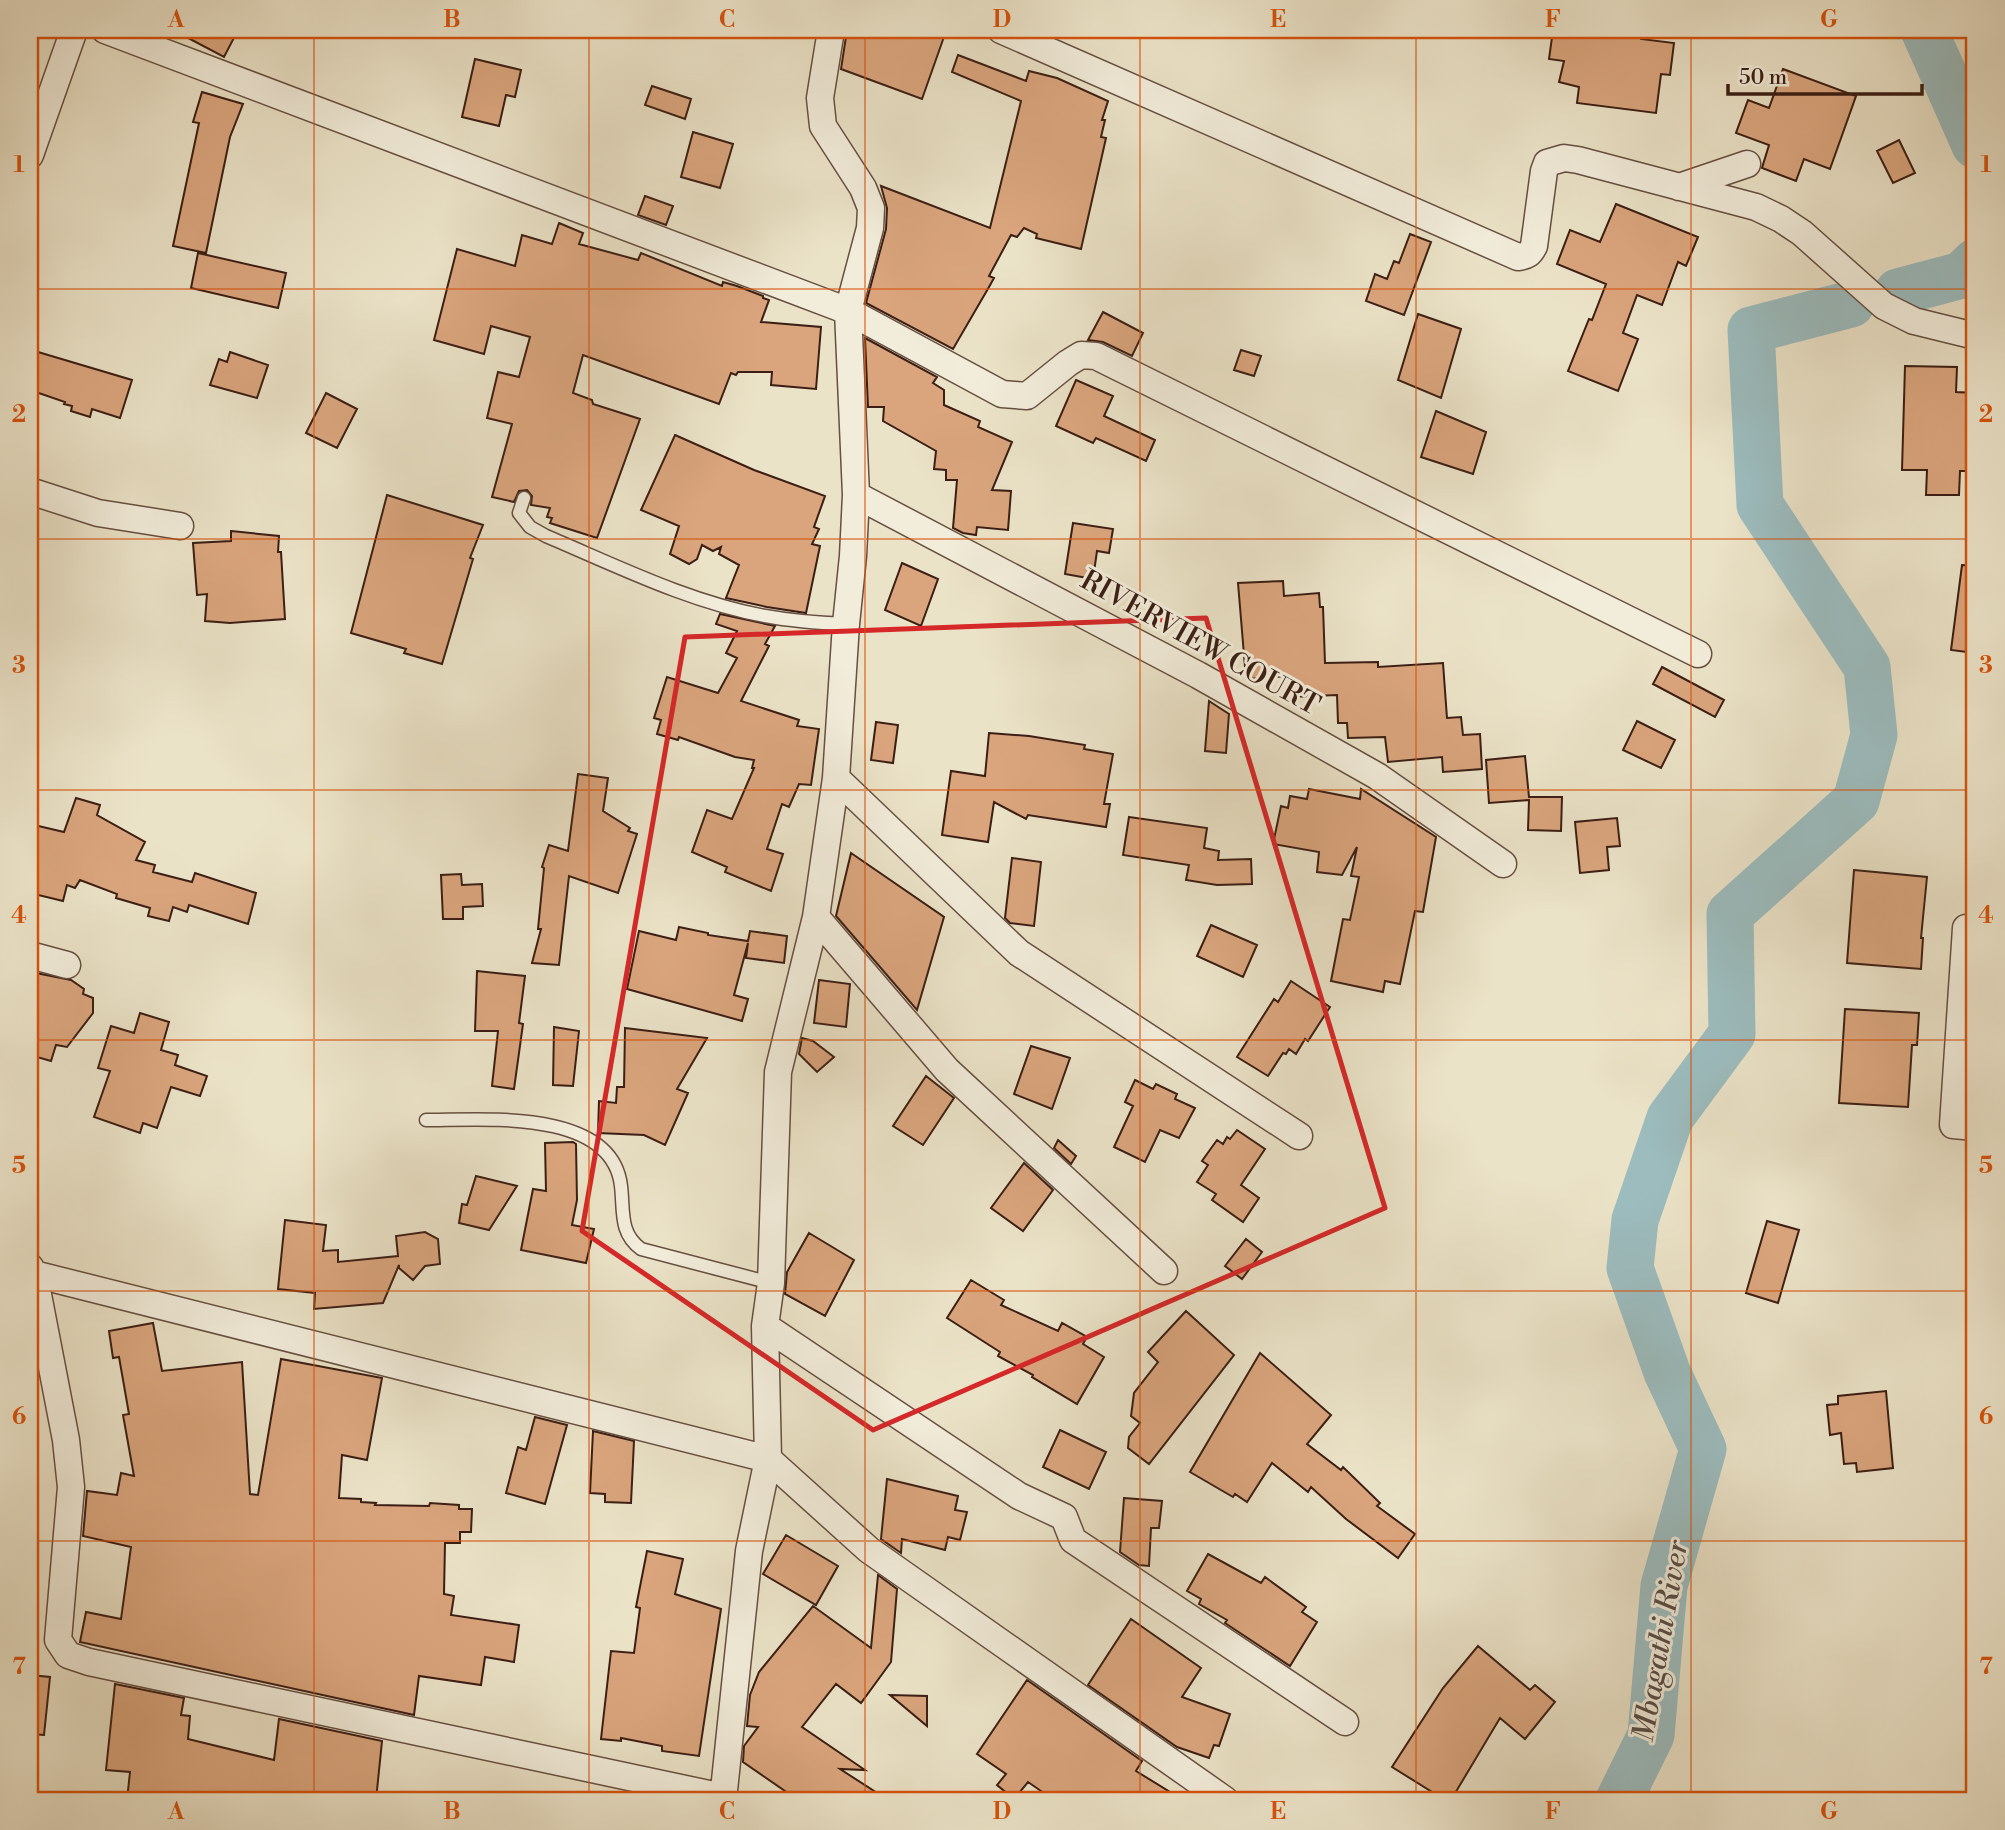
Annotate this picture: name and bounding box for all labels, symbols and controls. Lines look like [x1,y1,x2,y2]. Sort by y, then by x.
text: A [167,6,185,34]
text: B [443,6,461,34]
text: C [719,6,735,34]
text: D [993,6,1011,34]
text: E [1270,6,1286,34]
text: F [1545,6,1561,34]
text: G [1820,6,1838,34]
scale bar [1728,52,1923,96]
text: 50 m [1739,65,1787,91]
text: 1 [13,151,25,179]
text: 1 [1980,151,1992,179]
text: 2 [12,401,26,429]
text: 2 [1979,401,1993,429]
street label: RIVERVIEW COURT [1074,563,1326,723]
text: 3 [12,652,26,680]
text: 3 [1979,652,1993,680]
text: 4 [11,902,27,930]
text: 4 [1978,902,1994,930]
text: 5 [12,1152,26,1180]
text: 5 [1979,1152,1993,1180]
text: 6 [12,1403,26,1431]
text: 6 [1979,1403,1993,1431]
water label: Mbagathi River [1625,1536,1698,1745]
text: 7 [12,1653,26,1681]
text: 7 [1979,1653,1993,1681]
text: A [167,1798,185,1826]
text: B [443,1798,461,1826]
text: C [719,1798,735,1826]
text: D [993,1798,1011,1826]
text: E [1270,1798,1286,1826]
text: F [1545,1798,1561,1826]
text: G [1820,1798,1838,1826]

